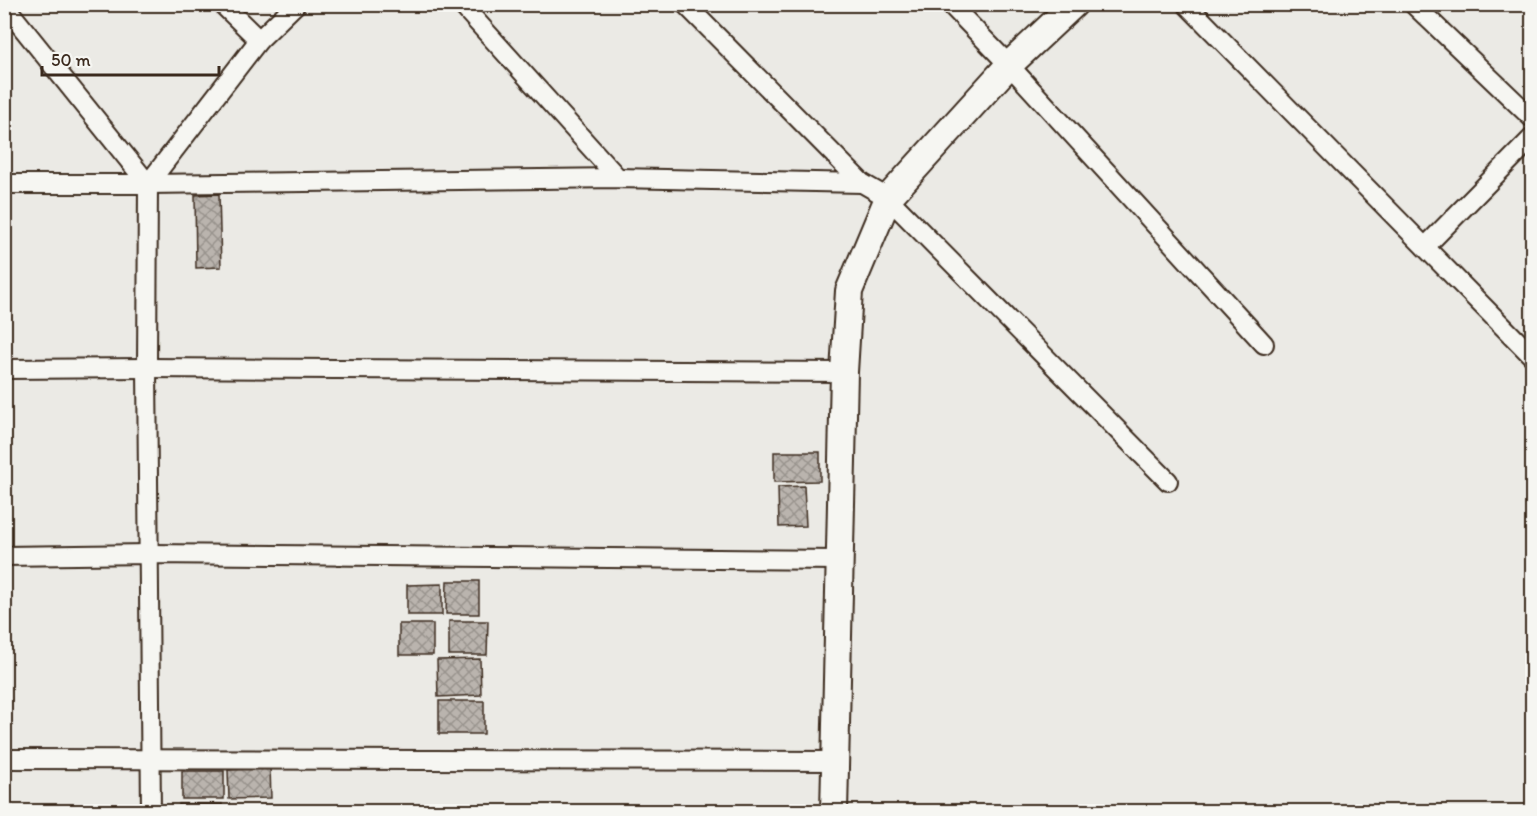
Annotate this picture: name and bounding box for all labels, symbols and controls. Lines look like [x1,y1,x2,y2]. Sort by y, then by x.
scale bar [42,39,219,77]
text: 50 m [51,49,91,71]

